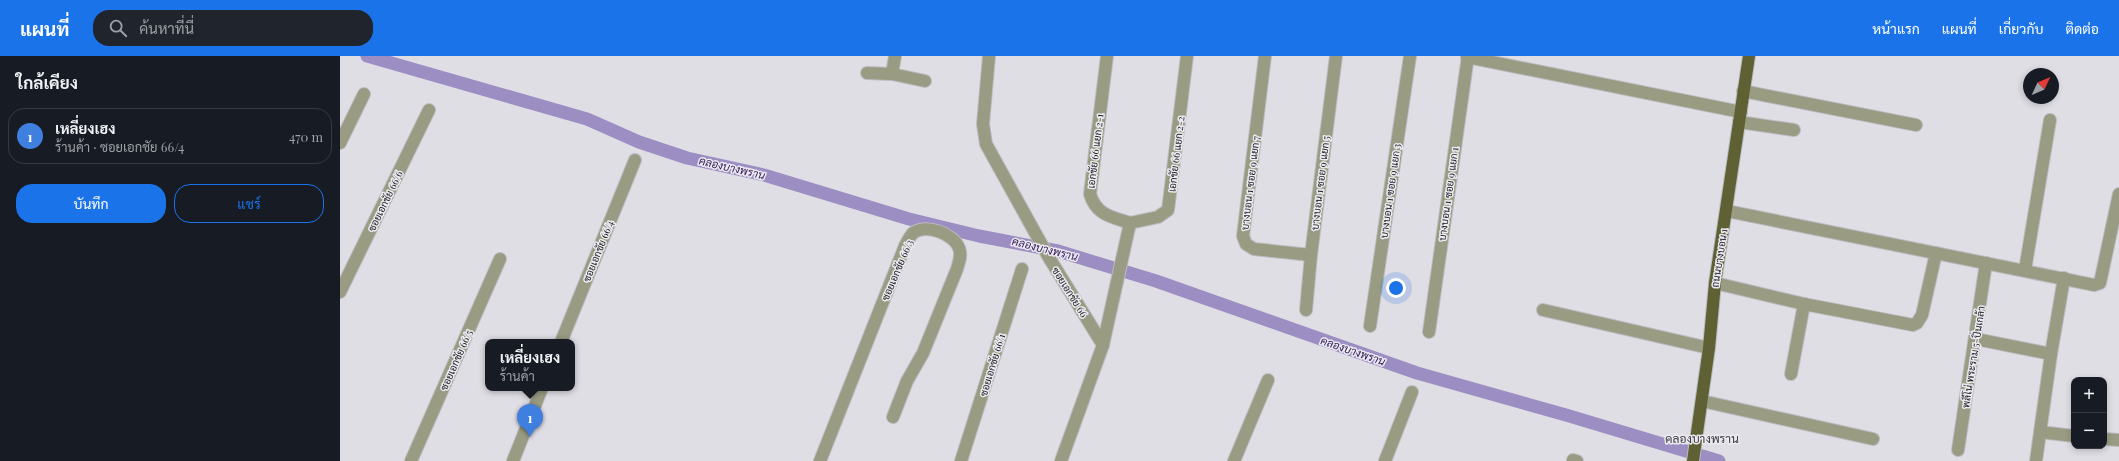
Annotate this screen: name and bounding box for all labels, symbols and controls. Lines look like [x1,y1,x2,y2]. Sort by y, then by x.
search box [93,10,373,46]
text: แผนที่ [20,15,69,41]
icon: search [107,17,129,39]
text: ค้นหาที่นี่ [139,18,194,38]
text: หน้าแรก [1872,19,1920,38]
text: แผนที่ [1942,19,1977,38]
text: เกี่ยวกับ [1999,19,2043,38]
text: ติดต่อ [2065,19,2099,38]
north arrow [2023,68,2059,104]
text: ใกล้เคียง [16,71,78,93]
street label: เอกชัย 66 แยก 2-1 [1083,113,1107,189]
street label: เอกชัย 66 แยก 2-2 [1164,115,1188,193]
text: เหลี่ยงเฮง [55,118,115,138]
text: 1 [28,128,32,145]
text: 470 m [289,128,323,145]
street label: บางบอน 1 ซอย 9 แยก 7 [1237,135,1263,231]
street label: บางบอน 1 ซอย 9 แยก 5 [1307,135,1333,231]
text: ร้านค้า · ซอยเอกชัย 66/4 [55,138,185,155]
street label: บางบอน 1 ซอย 9 แยก 3 [1376,142,1404,239]
street label: บางบอน 1 ซอย 9 แยก 1 [1434,146,1462,242]
water label: คลองบางพราน [698,153,767,182]
street label: ซอยเอกชัย 66/6 [364,168,406,234]
button: บันทึก [16,184,166,223]
button: แชร์ [174,184,324,223]
street label: ซอยเอกชัย 66/4 [579,218,617,284]
street label: ถนนบางบอน 1 [1707,227,1731,288]
water label: คลองบางพราน [1011,233,1080,264]
street label: ซอยเอกชัย 66/3 [878,237,916,303]
street label: ซอยเอกชัย 66 [1049,264,1091,320]
your location [1386,278,1406,298]
street label: พลีโน่ พระราม 5-ปิ่นเกล้า [1958,305,1988,409]
street label: ซอยเอกชัย 66/5 [436,328,476,392]
street label: ซอยเอกชัย 66/1 [976,332,1008,398]
water label: คลองบางพราน [1319,332,1388,369]
popup [485,339,575,391]
text: เหลี่ยงเฮง [500,347,560,367]
text: ร้านค้า [500,367,535,384]
map controls [2071,377,2107,449]
button: + [2071,377,2107,413]
pin: 1 [517,404,543,437]
button: − [2071,413,2107,449]
district label: คลองบางพราน [1665,430,1739,446]

